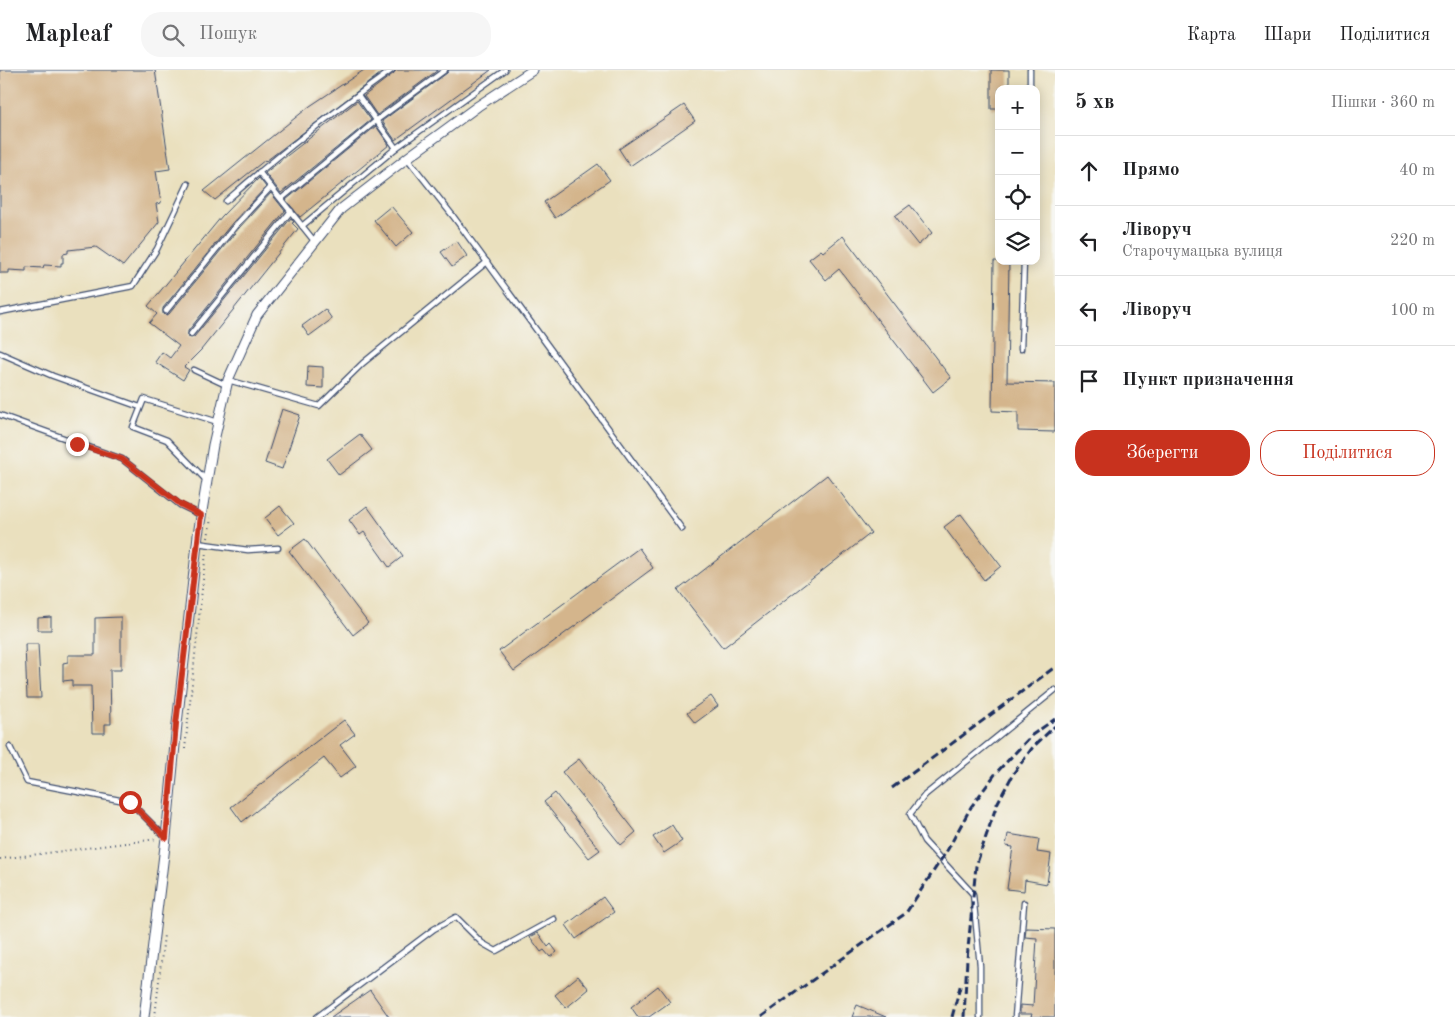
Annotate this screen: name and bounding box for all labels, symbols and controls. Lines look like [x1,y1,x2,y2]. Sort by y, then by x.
search box [141,12,491,57]
icon: search [159,21,187,49]
text: Mapleaf [25,23,111,47]
text: Пошук [199,25,257,44]
text: Карта [1187,26,1236,44]
text: Шари [1264,26,1312,44]
text: Поділитися [1340,26,1430,44]
map controls [995,85,1040,265]
button: + [995,85,1040,130]
text: 5 хв [1075,92,1114,113]
text: Пішки · 360 m [1331,95,1435,111]
button: − [995,130,1040,175]
icon: ahead [1075,157,1103,185]
text: Прямо [1122,161,1180,180]
text: 40 m [1399,163,1435,179]
button: locate [995,175,1040,220]
button: layers [995,220,1040,265]
text: Ліворуч [1122,221,1192,240]
icon: left [1075,227,1103,255]
text: 220 m [1390,233,1435,249]
text: Старочумацька вулиця [1122,244,1283,260]
icon: left [1075,297,1103,325]
text: Ліворуч [1122,301,1192,320]
text: 100 m [1390,303,1435,319]
icon: arrive [1075,367,1103,395]
text: Пункт призначення [1122,371,1294,390]
button: Зберегти [1075,430,1250,476]
button: Поділитися [1260,430,1435,476]
route end [66,433,89,456]
route start [119,791,142,814]

